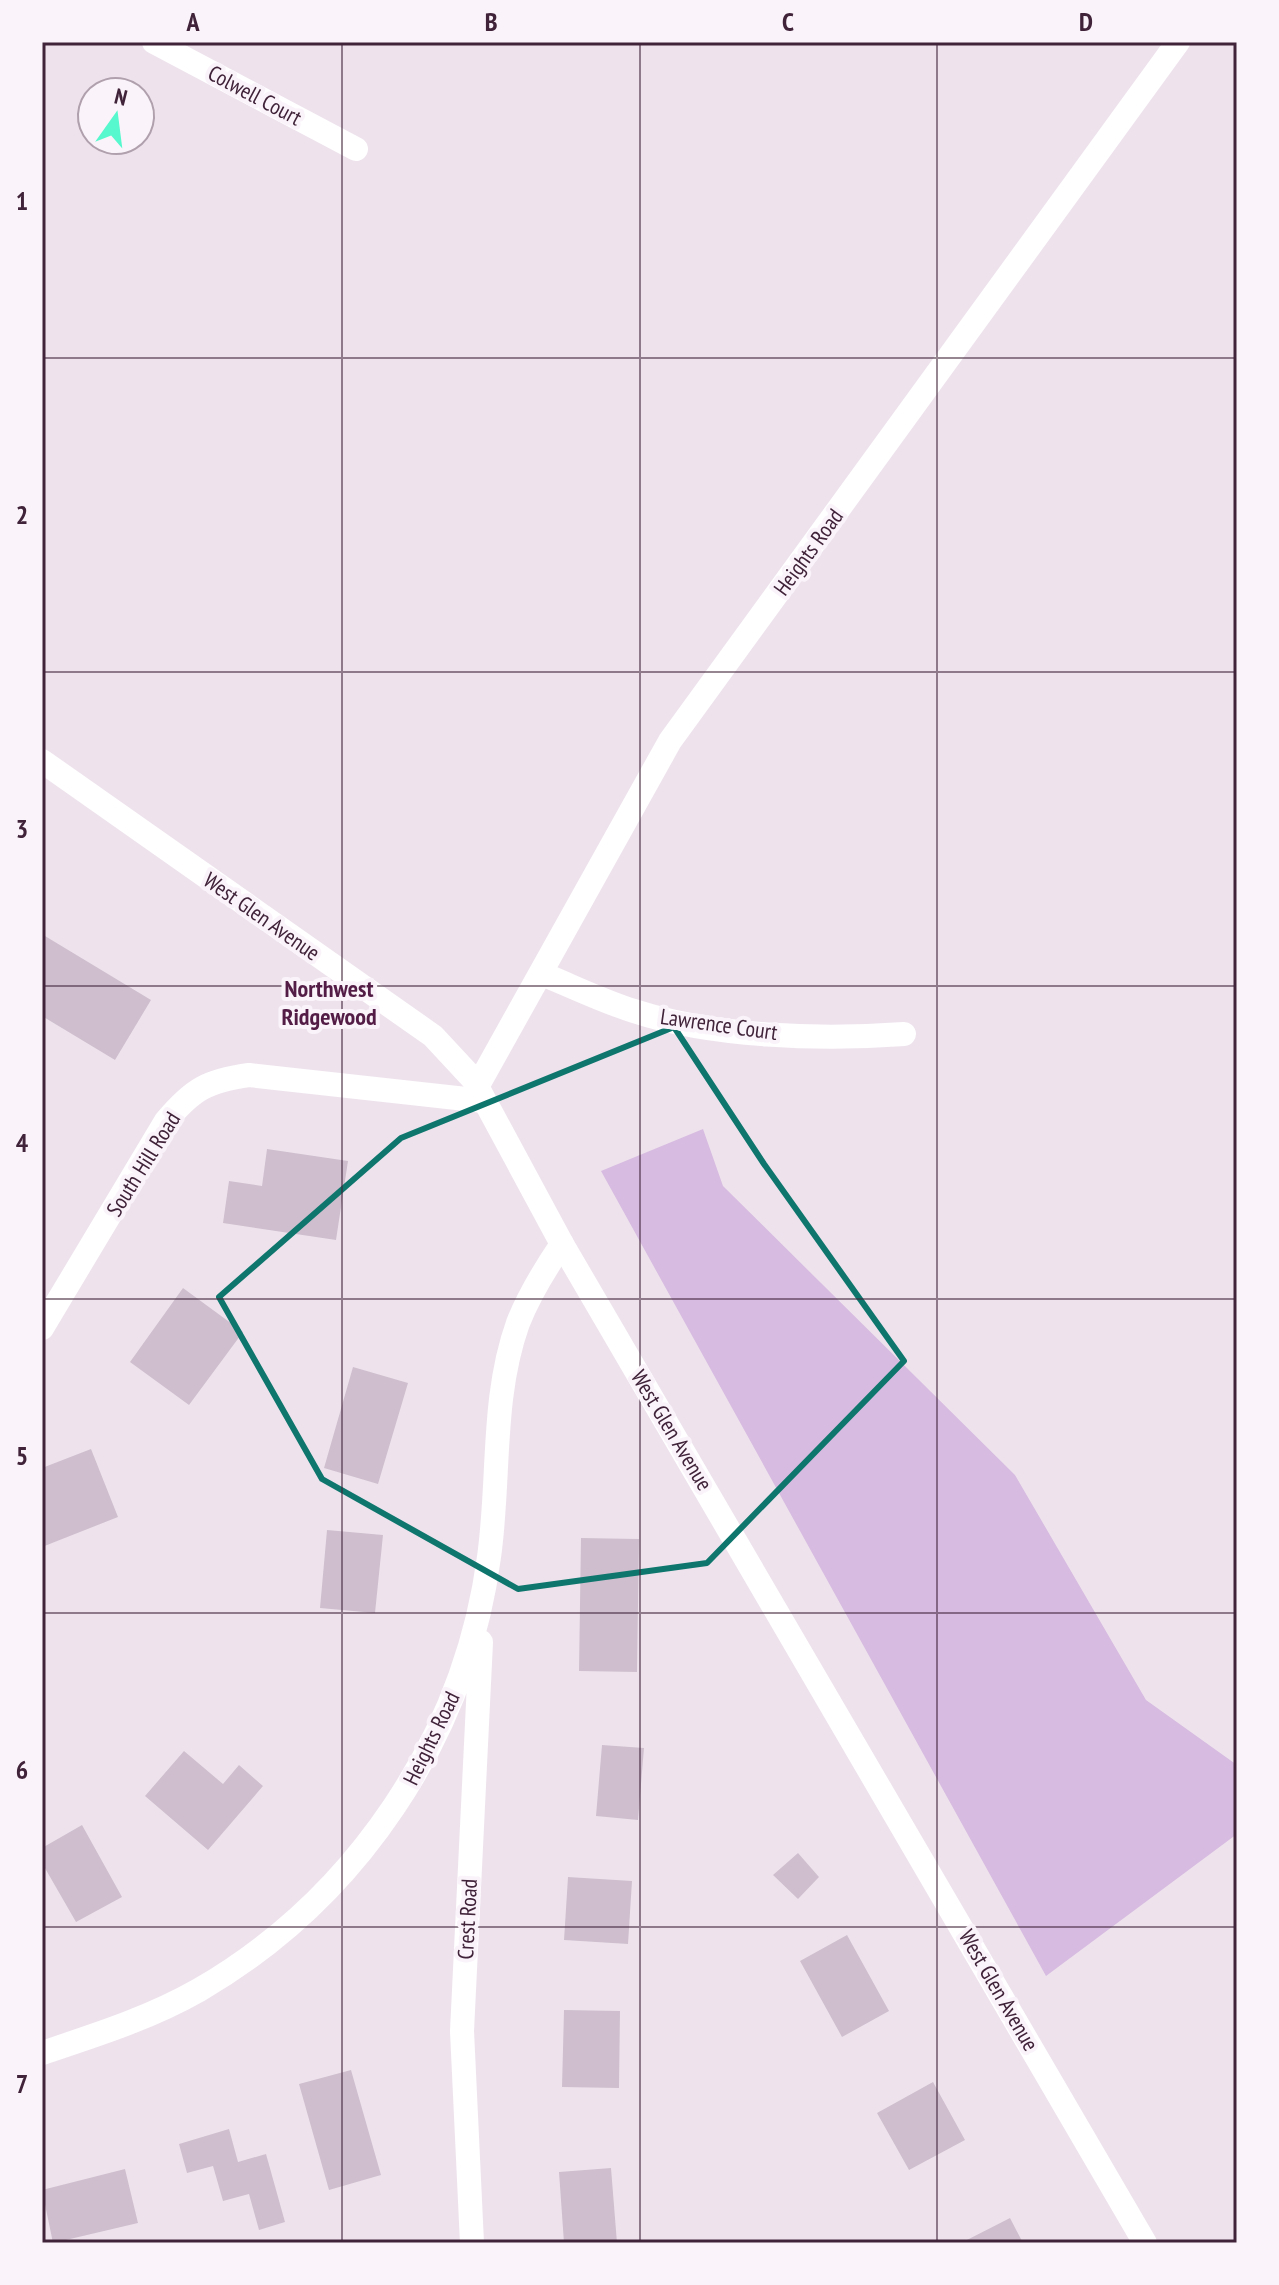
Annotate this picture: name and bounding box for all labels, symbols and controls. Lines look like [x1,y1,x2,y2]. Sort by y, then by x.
text: A [185,5,200,38]
text: B [485,5,498,38]
text: C [782,5,794,38]
text: D [1079,5,1093,38]
street label: Colwell Court [203,59,307,131]
north arrow [76,76,156,156]
text: N [112,82,130,112]
text: 1 [16,184,28,217]
text: 2 [16,498,28,531]
street label: Heights Road [767,503,849,601]
text: 3 [16,812,28,845]
street label: West Glen Avenue [198,866,326,966]
district label: Northwest Ridgewood [281,973,377,1032]
street label: Lawrence Court [659,1002,779,1046]
street label: South Hill Road [100,1107,186,1221]
text: 4 [16,1126,29,1159]
street label: West Glen Avenue [625,1365,719,1495]
text: 5 [16,1439,28,1472]
street label: Heights Road [396,1687,466,1789]
text: 6 [16,1753,28,1786]
street label: Crest Road [451,1878,483,1960]
street label: West Glen Avenue [953,1924,1045,2056]
text: 7 [16,2067,28,2100]

